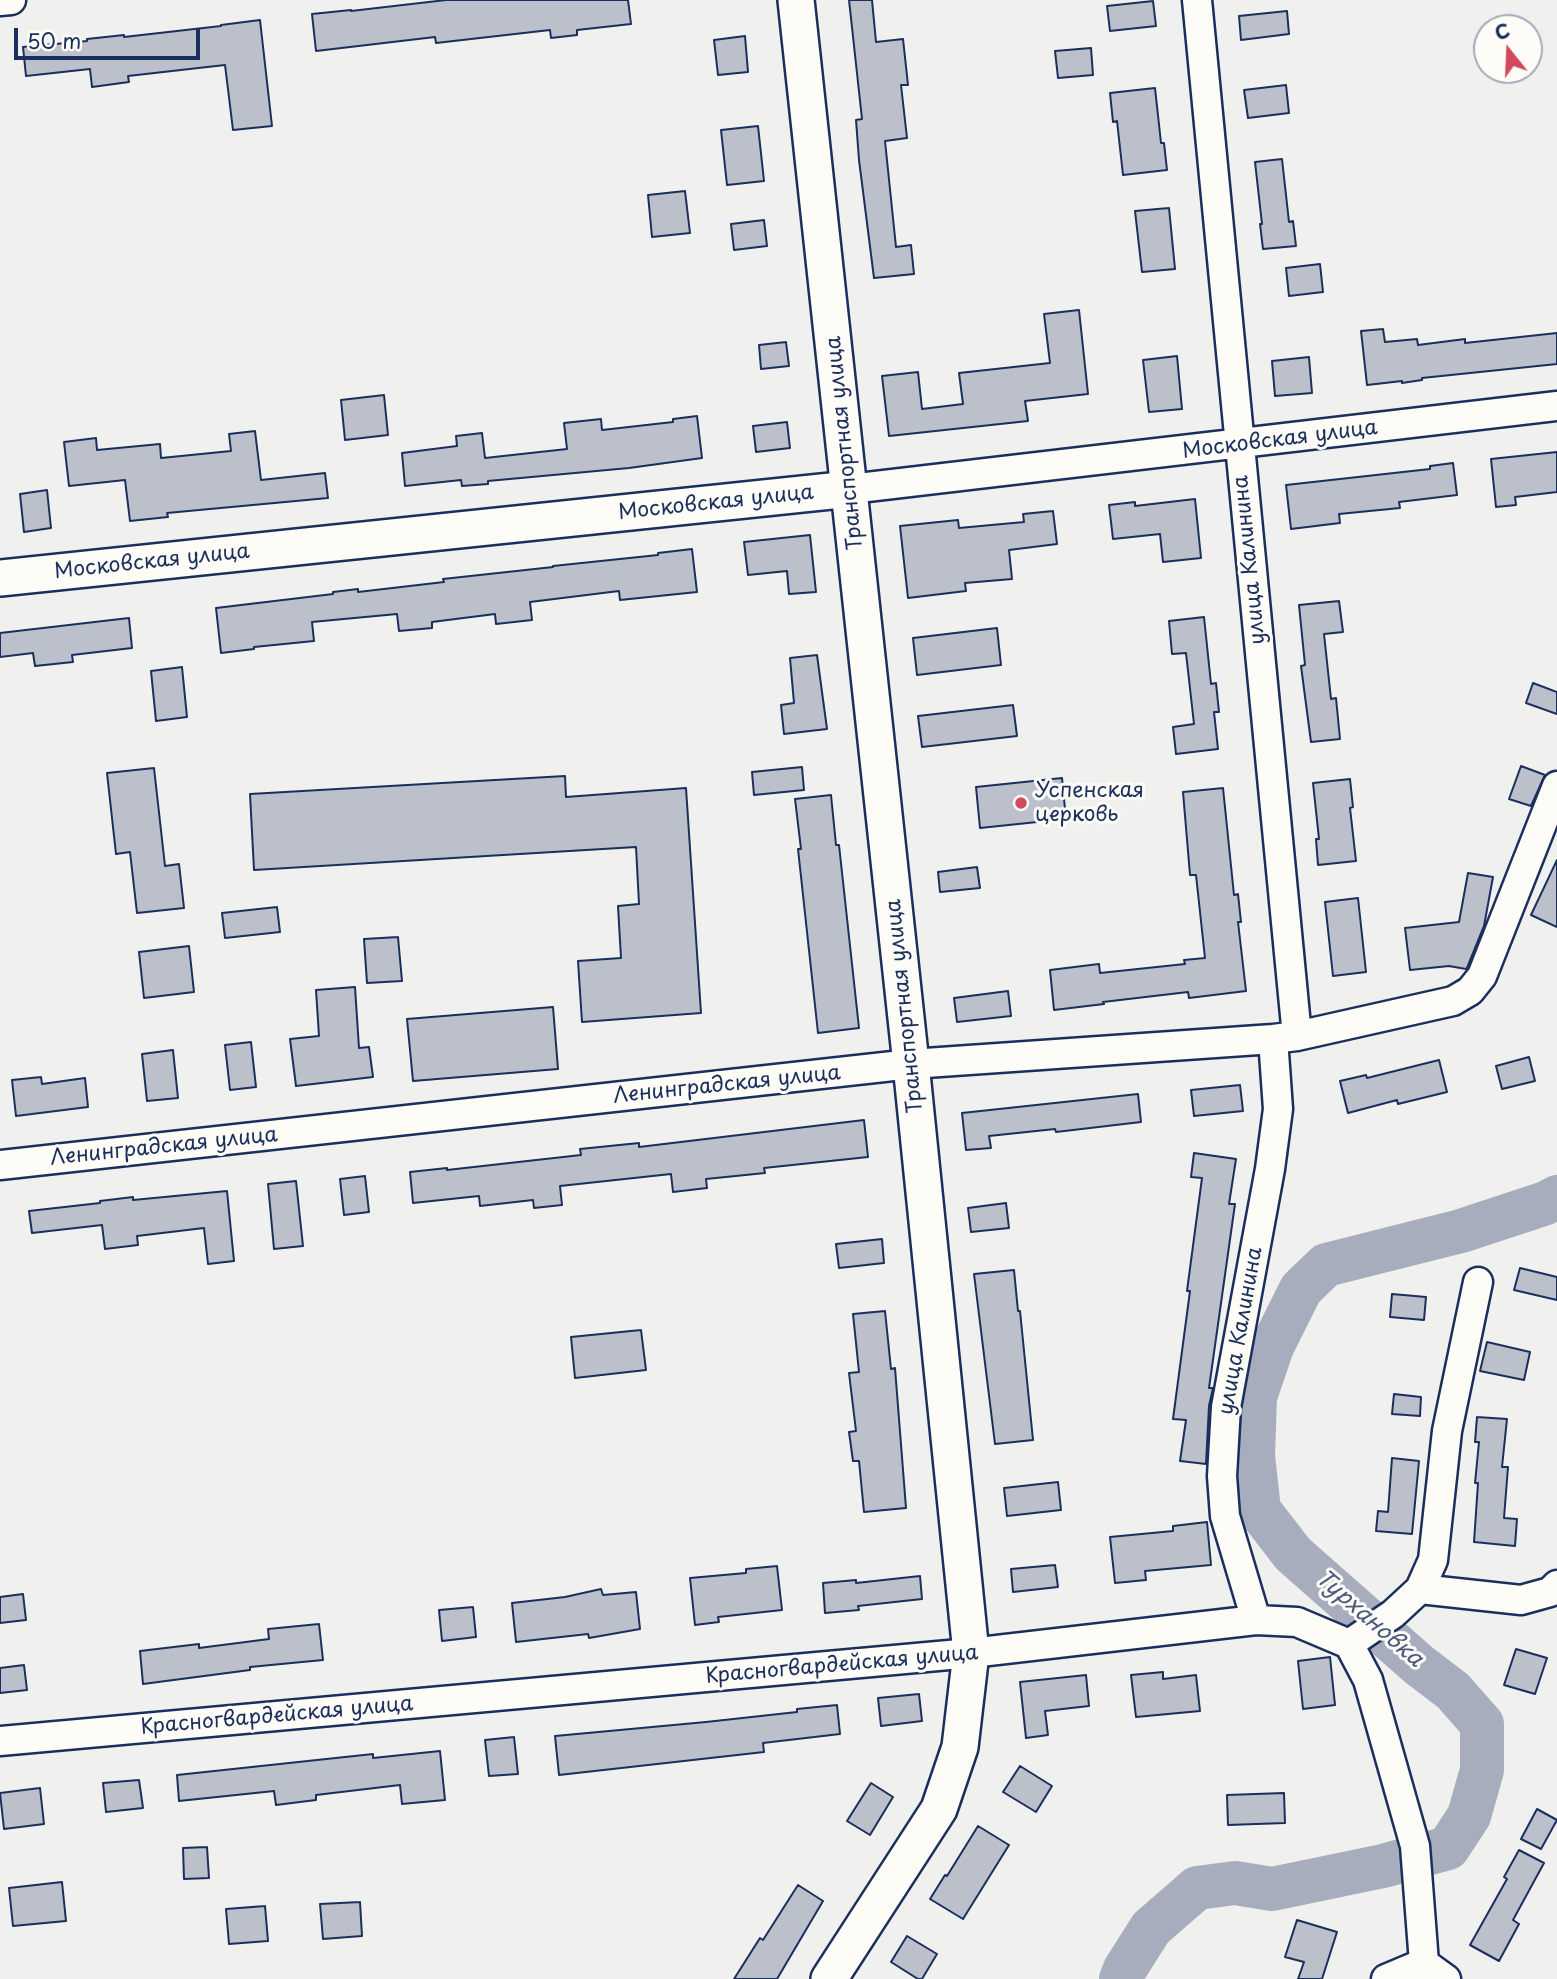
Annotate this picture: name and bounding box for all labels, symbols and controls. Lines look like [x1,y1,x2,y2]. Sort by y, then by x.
scale bar [18,14,203,58]
north arrow [1473,14,1543,84]
text: С [1491,15,1513,46]
text: 50 m [27,24,81,56]
street label: Транспортная улица [821,335,869,551]
street label: Московская улица [1181,416,1379,464]
street label: улица Калинина [1229,474,1271,646]
street label: Московская улица [617,480,815,526]
street label: Московская улица [53,539,251,585]
place label: Успенская церковь [1035,778,1144,828]
marker: Успенская церковь [1013,795,1029,811]
street label: Транспортная улица [881,898,929,1114]
street label: Ленинградская улица [612,1061,842,1109]
street label: Ленинградская улица [49,1123,279,1171]
street label: улица Калинина [1214,1245,1268,1417]
water label: Турхановка [1310,1565,1428,1673]
street label: Красногвардейская улица [705,1641,979,1689]
street label: Красногвардейская улица [140,1692,414,1740]

